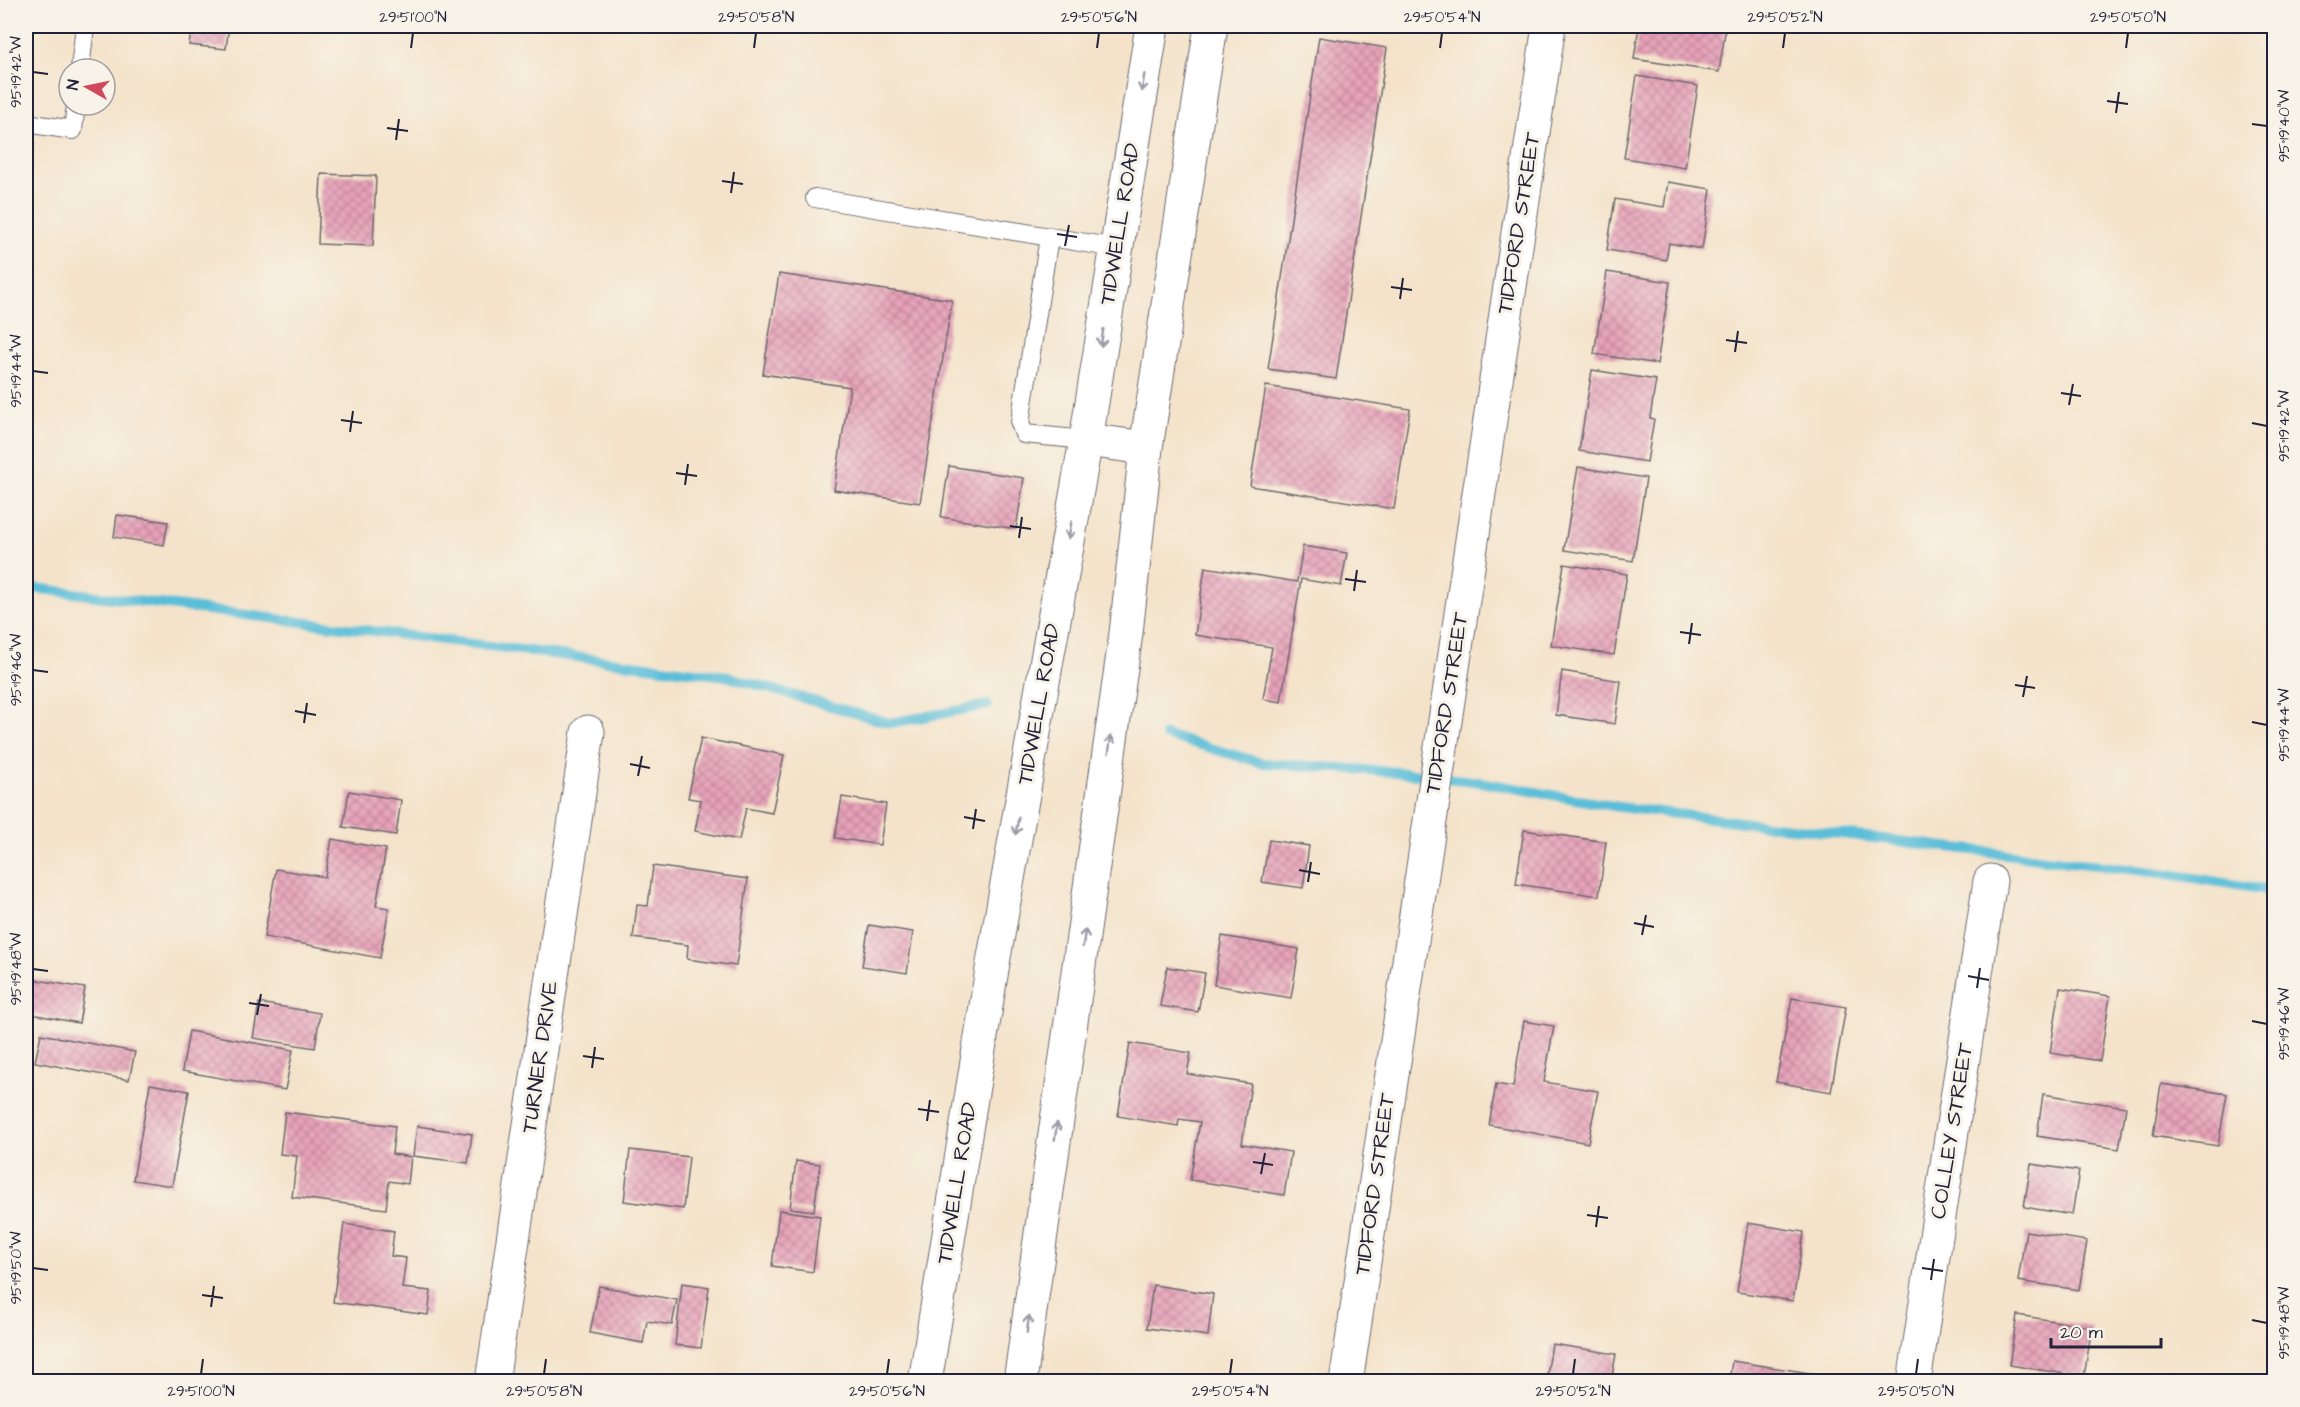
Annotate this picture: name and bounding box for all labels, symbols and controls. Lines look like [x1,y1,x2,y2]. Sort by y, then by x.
text: 29°51'00"N [379,7,447,28]
text: 29°50'58"N [718,7,794,28]
text: 29°50'56"N [1061,7,1137,28]
text: 29°50'54"N [1404,7,1480,28]
text: 29°50'52"N [1747,7,1823,28]
text: 29°50'50"N [2090,7,2166,28]
text: 95°19'42"W [6,36,27,108]
north arrow [57,57,117,117]
one-way arrow [1137,73,1148,93]
text: N [62,78,85,91]
text: 95°19'40"W [2274,90,2295,162]
street label: TIDFORD STREET [1489,130,1549,316]
street label: TIDWELL ROAD [1092,141,1148,307]
one-way arrow [1096,328,1107,347]
text: 95°19'44"W [6,334,27,408]
text: 95°19'42"W [2274,390,2295,462]
one-way arrow [1064,520,1075,540]
street label: TIDFORD STREET [1417,610,1477,796]
street label: TIDWELL ROAD [1010,621,1068,787]
text: 95°19'46"W [6,634,27,706]
text: 95°19'44"W [2274,688,2295,762]
one-way arrow [1105,735,1116,755]
one-way arrow [1012,815,1023,835]
one-way arrow [1078,928,1089,948]
text: 95°19'48"W [6,933,27,1005]
street label: TURNER DRIVE [514,979,566,1135]
text: 95°19'46"W [2274,988,2295,1060]
street label: COLLEY STREET [1923,1041,1981,1221]
street label: TIDFORD STREET [1347,1091,1403,1277]
street label: TIDWELL ROAD [929,1100,985,1266]
one-way arrow [1050,1121,1061,1141]
text: 95°19'50"W [6,1231,27,1305]
text: 95°19'48"W [2274,1287,2295,1359]
scale bar [2051,1311,2160,1349]
one-way arrow [1023,1314,1034,1334]
text: 20 m [2060,1320,2103,1345]
text: 29°51'00"N [167,1381,235,1402]
text: 29°50'58"N [506,1381,582,1402]
text: 29°50'56"N [849,1381,925,1402]
text: 29°50'54"N [1192,1381,1268,1402]
text: 29°50'52"N [1535,1381,1611,1402]
text: 29°50'50"N [1878,1381,1954,1402]

